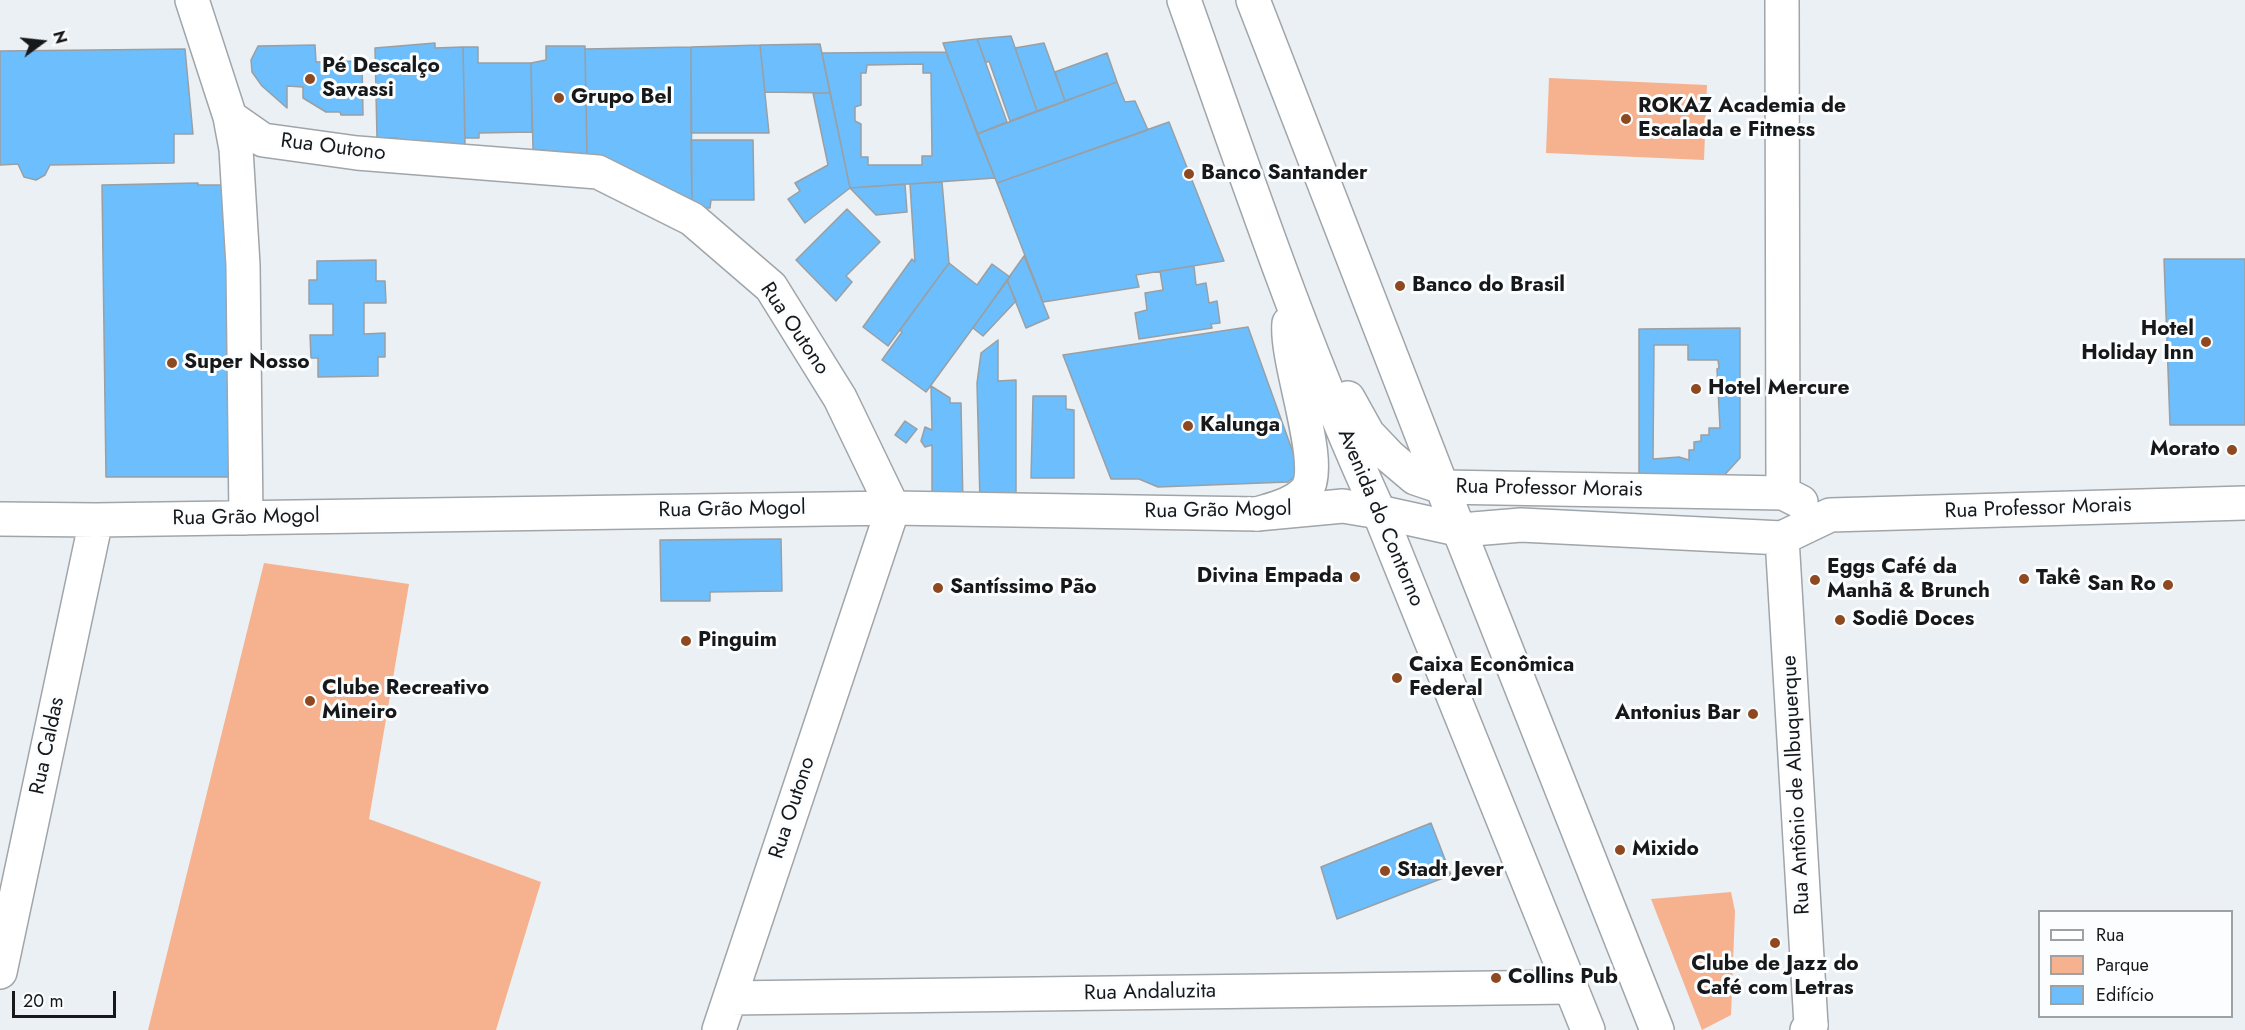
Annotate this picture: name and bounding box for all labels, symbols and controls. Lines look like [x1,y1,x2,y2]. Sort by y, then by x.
north arrow [12,12,72,72]
text: N [47,28,73,46]
place label: Pé Descalço Savassi [322,54,440,104]
marker: Pé Descalço Savassi [303,72,317,86]
place label: Grupo Bel [571,85,672,111]
marker: Grupo Bel [552,91,566,105]
place label: ROKAZ Academia de Escalada e Fitness [1638,94,1846,144]
marker: ROKAZ Academia de Escalada e Fitness [1619,112,1633,126]
street label: Rua Outono [279,129,387,167]
place label: Banco Santander [1201,161,1368,187]
marker: Banco Santander [1182,167,1196,181]
place label: Banco do Brasil [1412,273,1565,299]
street label: Rua Outono [754,278,834,380]
marker: Banco do Brasil [1393,279,1407,293]
place label: Hotel Holiday Inn [2081,317,2194,367]
marker: Hotel Holiday Inn [2199,335,2213,349]
place label: Super Nosso [184,350,310,376]
marker: Super Nosso [165,356,179,370]
place label: Hotel Mercure [1708,376,1849,402]
marker: Hotel Mercure [1689,382,1703,396]
place label: Kalunga [1200,413,1280,439]
marker: Kalunga [1181,419,1195,433]
street label: Avenida do Contorno [1331,426,1429,610]
place label: Morato [2150,437,2220,463]
marker: Morato [2225,443,2239,457]
street label: Rua Professor Morais [1455,475,1643,503]
street label: Rua Professor Morais [1944,493,2132,525]
street label: Rua Grão Mogol [658,496,806,524]
street label: Rua Grão Mogol [1144,497,1292,525]
street label: Rua Grão Mogol [172,504,320,532]
place label: Eggs Café da Manhã & Brunch [1827,555,1990,605]
place label: Divina Empada [1197,564,1343,590]
place label: Takê [2036,566,2081,592]
marker: Divina Empada [1348,570,1362,584]
marker: Takê [2017,572,2031,586]
place label: San Ro [2087,572,2156,598]
marker: Eggs Café da Manhã & Brunch [1808,573,1822,587]
place label: Santíssimo Pão [950,575,1097,601]
marker: San Ro [2161,578,2175,592]
marker: Santíssimo Pão [931,581,945,595]
place label: Sodiê Doces [1852,607,1974,633]
marker: Sodiê Doces [1833,613,1847,627]
place label: Pinguim [698,628,777,654]
marker: Pinguim [679,634,693,648]
place label: Caixa Econômica Federal [1409,653,1574,703]
street label: Rua Antônio de Albuquerque [1778,654,1816,916]
marker: Caixa Econômica Federal [1390,671,1404,685]
place label: Clube Recreativo Mineiro [322,676,489,726]
marker: Clube Recreativo Mineiro [303,694,317,708]
street label: Rua Caldas [25,695,71,797]
place label: Antonius Bar [1615,701,1741,727]
marker: Antonius Bar [1746,707,1760,721]
street label: Rua Outono [765,754,821,862]
place label: Mixido [1632,837,1699,863]
marker: Mixido [1613,843,1627,857]
place label: Stadt Jever [1397,858,1504,884]
marker: Stadt Jever [1378,864,1392,878]
legend [2038,910,2233,1018]
text: Rua [2096,922,2124,948]
marker: Clube de Jazz do Café com Letras [1768,936,1782,950]
place label: Clube de Jazz do Café com Letras [1691,952,1859,1002]
text: Parque [2096,952,2149,978]
place label: Collins Pub [1508,965,1618,991]
marker: Collins Pub [1489,971,1503,985]
scale bar [15,979,118,1017]
street label: Rua Andaluzita [1084,979,1216,1007]
text: Edifício [2096,982,2154,1008]
text: 20 m [23,988,63,1014]

